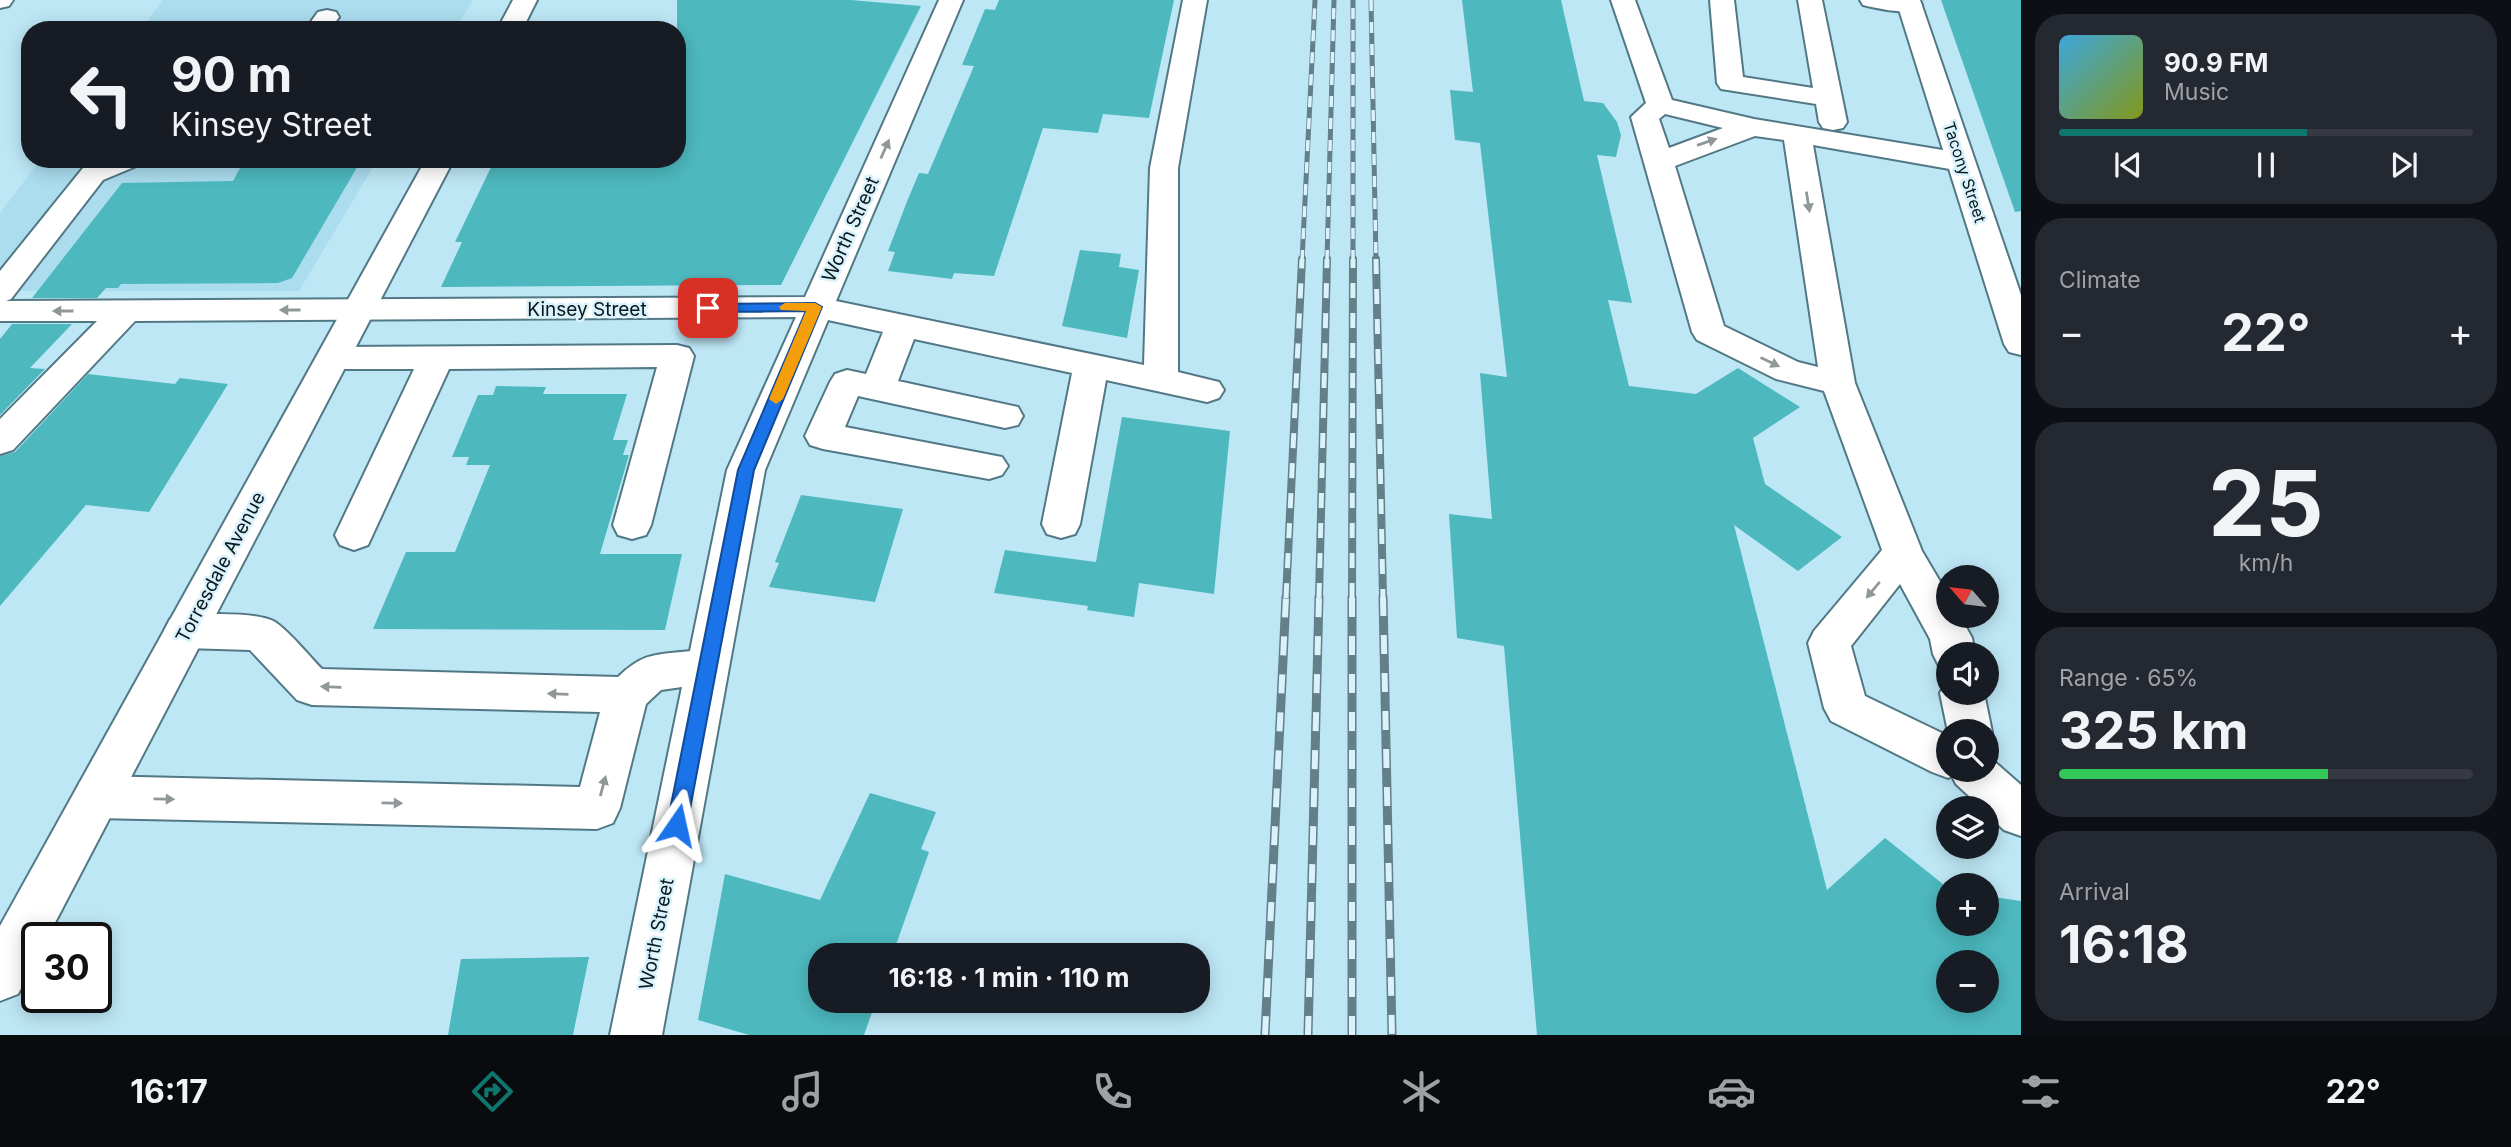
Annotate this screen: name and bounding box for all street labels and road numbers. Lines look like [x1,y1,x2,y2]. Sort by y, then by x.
street label: Tacony Street [1939,119,1991,225]
street label: Worth Street [817,173,884,286]
street label: Kinsey Street [527,298,647,321]
street label: Torresdale Avenue [171,488,270,647]
street label: Worth Street [634,876,679,992]

